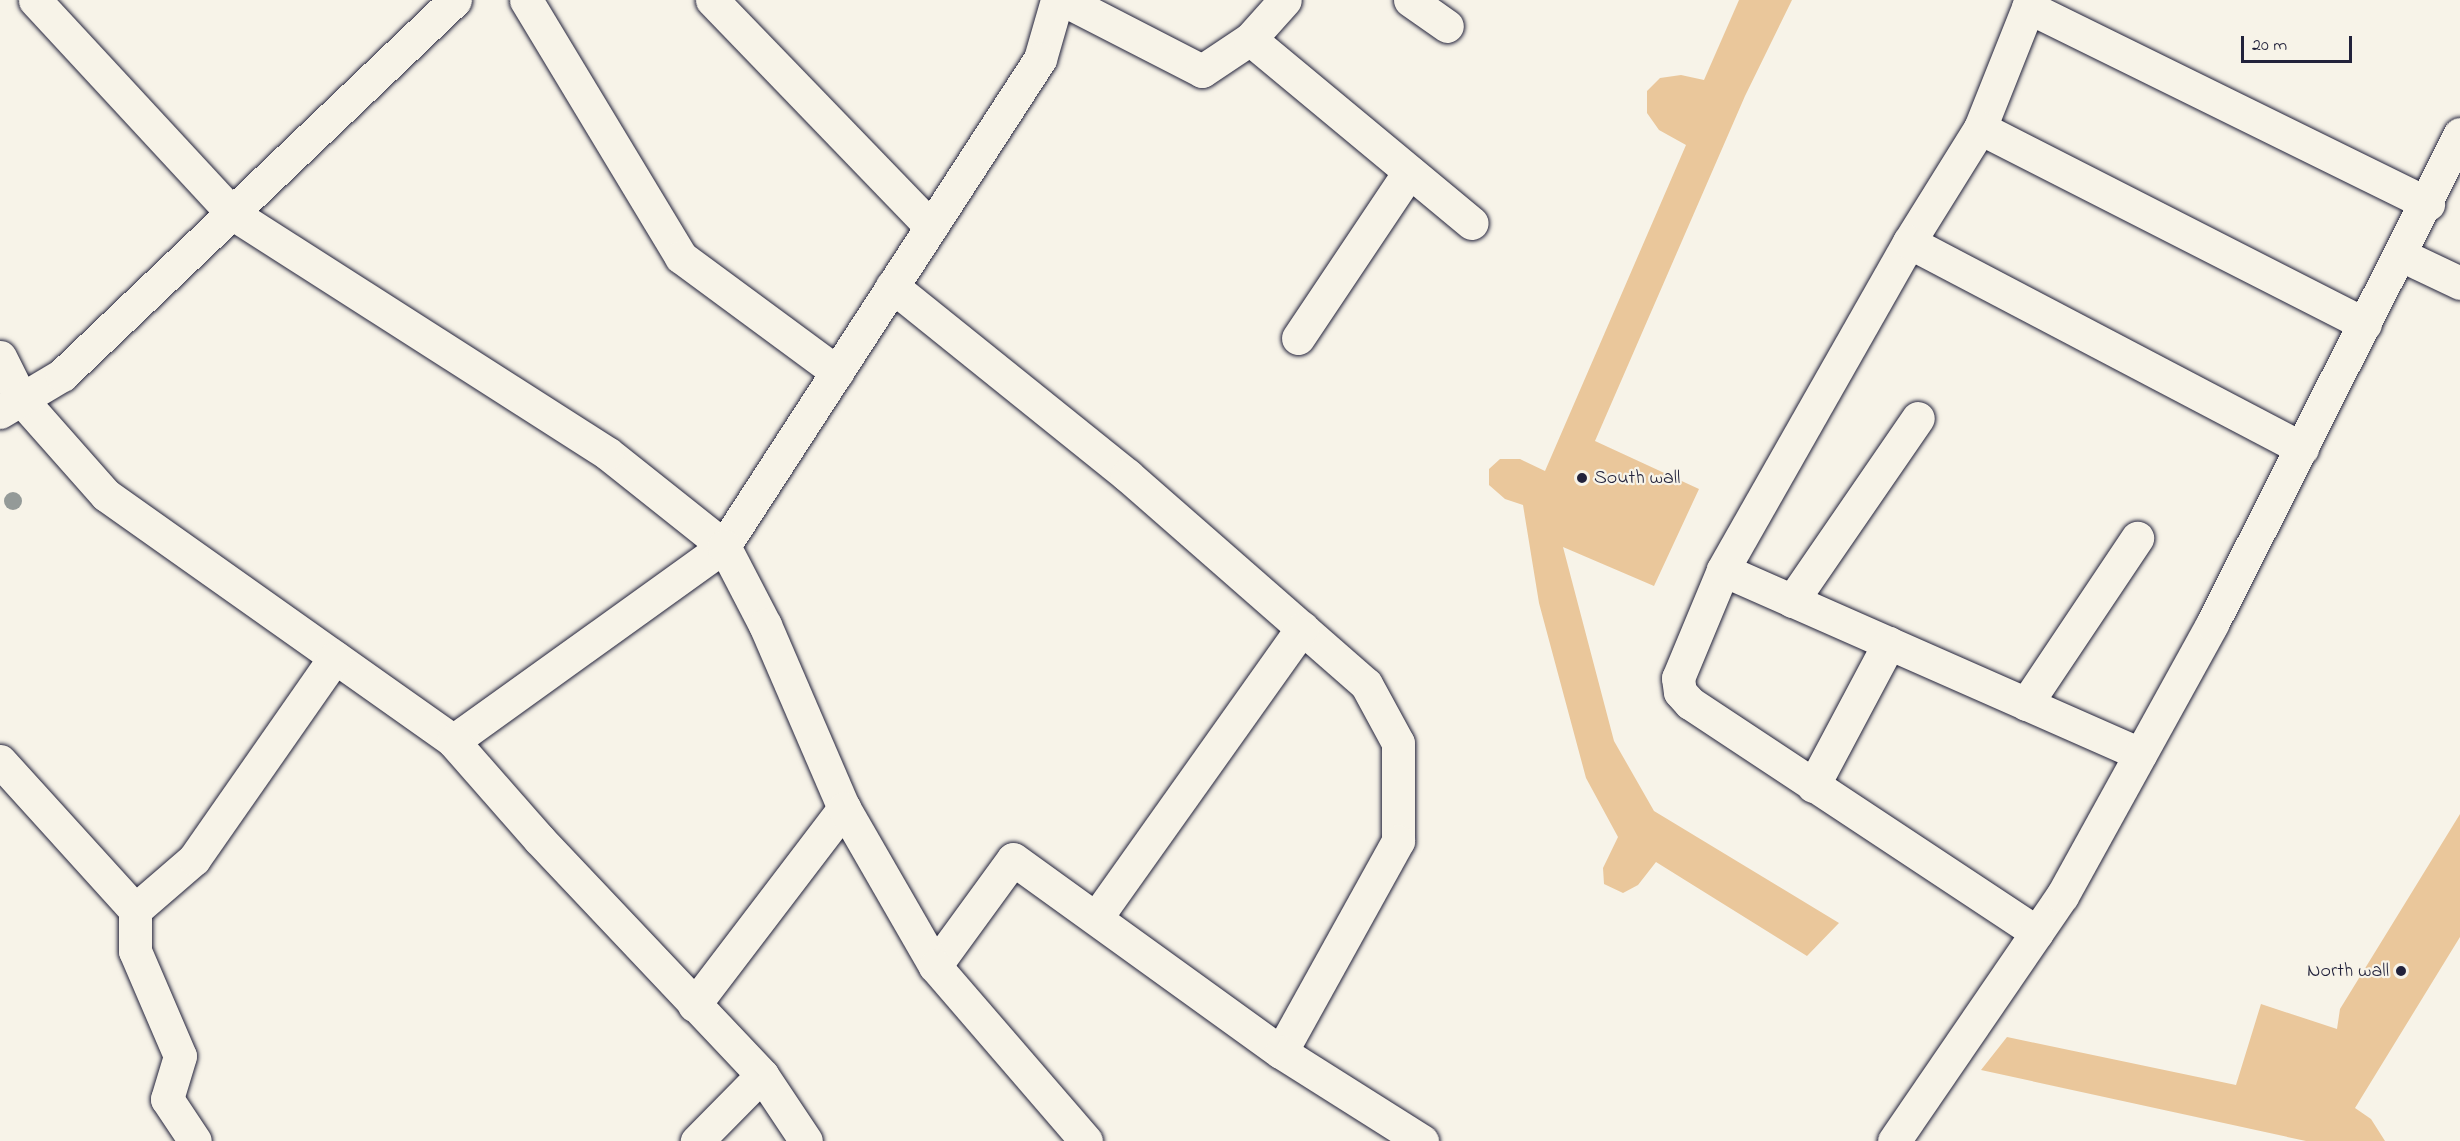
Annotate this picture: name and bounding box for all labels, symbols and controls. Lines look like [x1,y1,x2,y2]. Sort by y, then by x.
scale bar [2244,24,2355,62]
text: 20 m [2252,33,2287,59]
place label: South wall [1594,466,1680,490]
marker: South wall [1575,471,1589,485]
place label: North wall [2307,959,2389,983]
marker: North wall [2394,964,2408,978]

